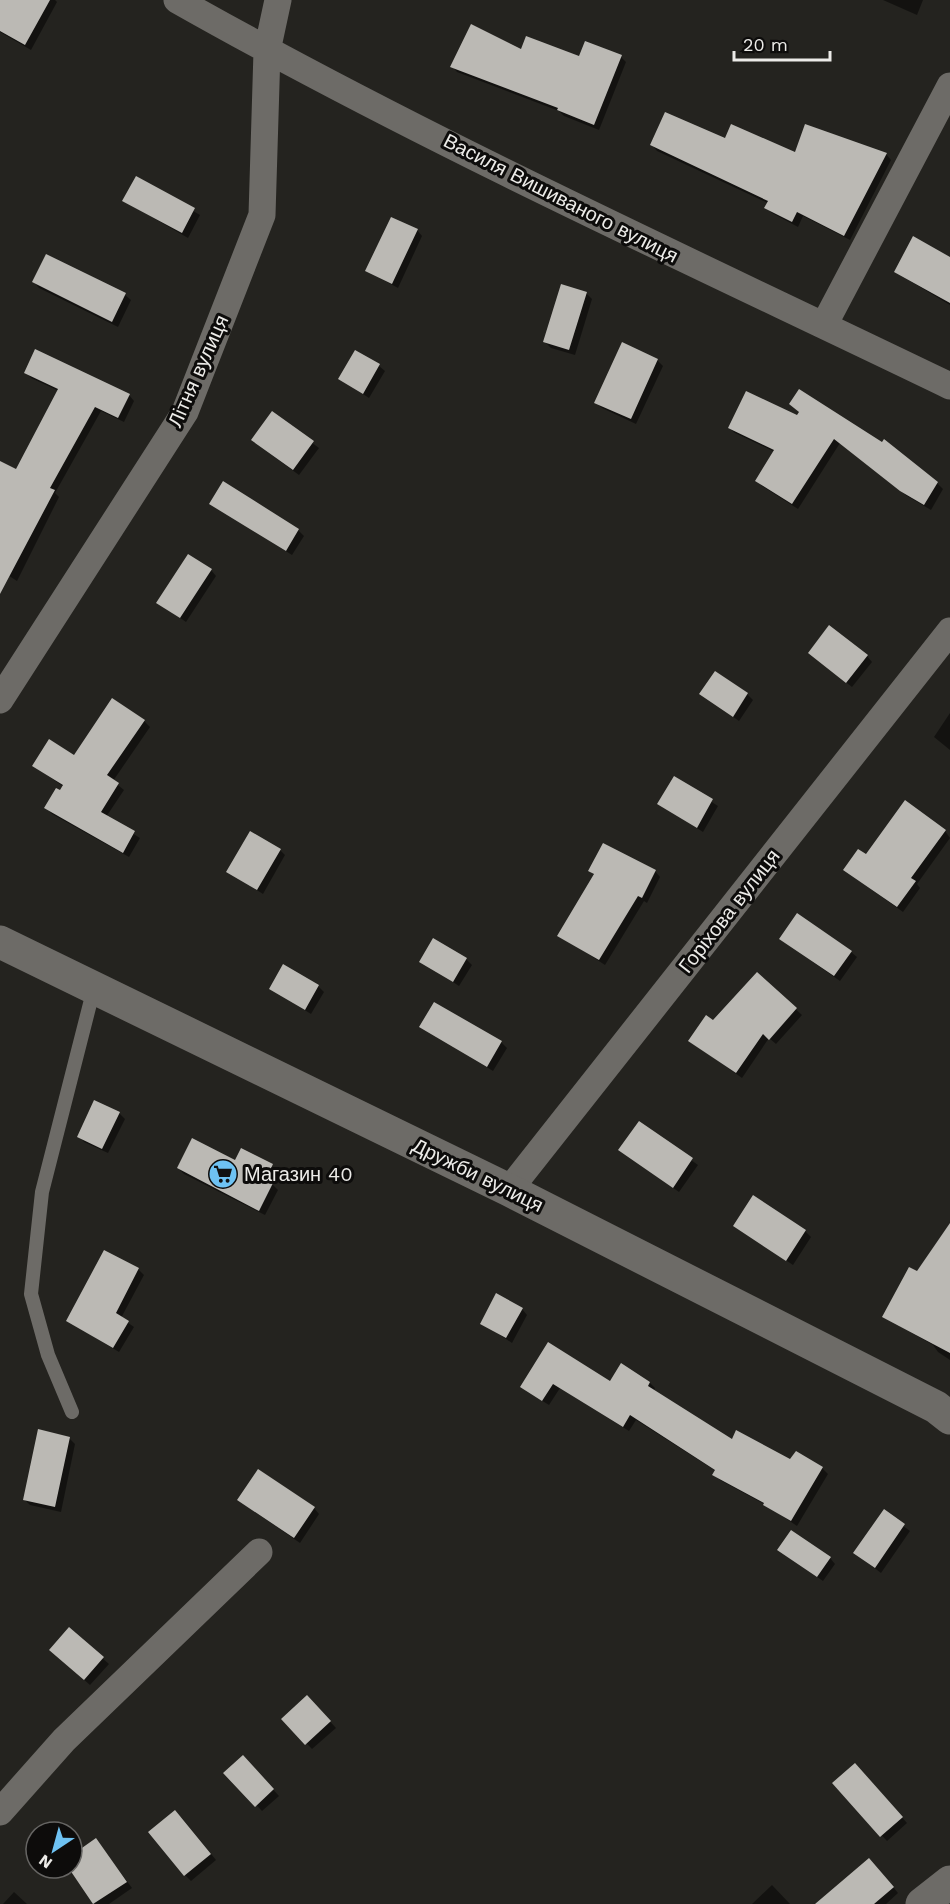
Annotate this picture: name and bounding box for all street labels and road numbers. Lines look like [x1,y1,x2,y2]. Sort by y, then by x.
street label: Василя Вишиваного вулиця [440,128,682,268]
street label: Літня вулиця [163,311,233,431]
street label: Горіхова вулиця [673,844,785,978]
street label: Дружби вулиця [409,1133,547,1217]

